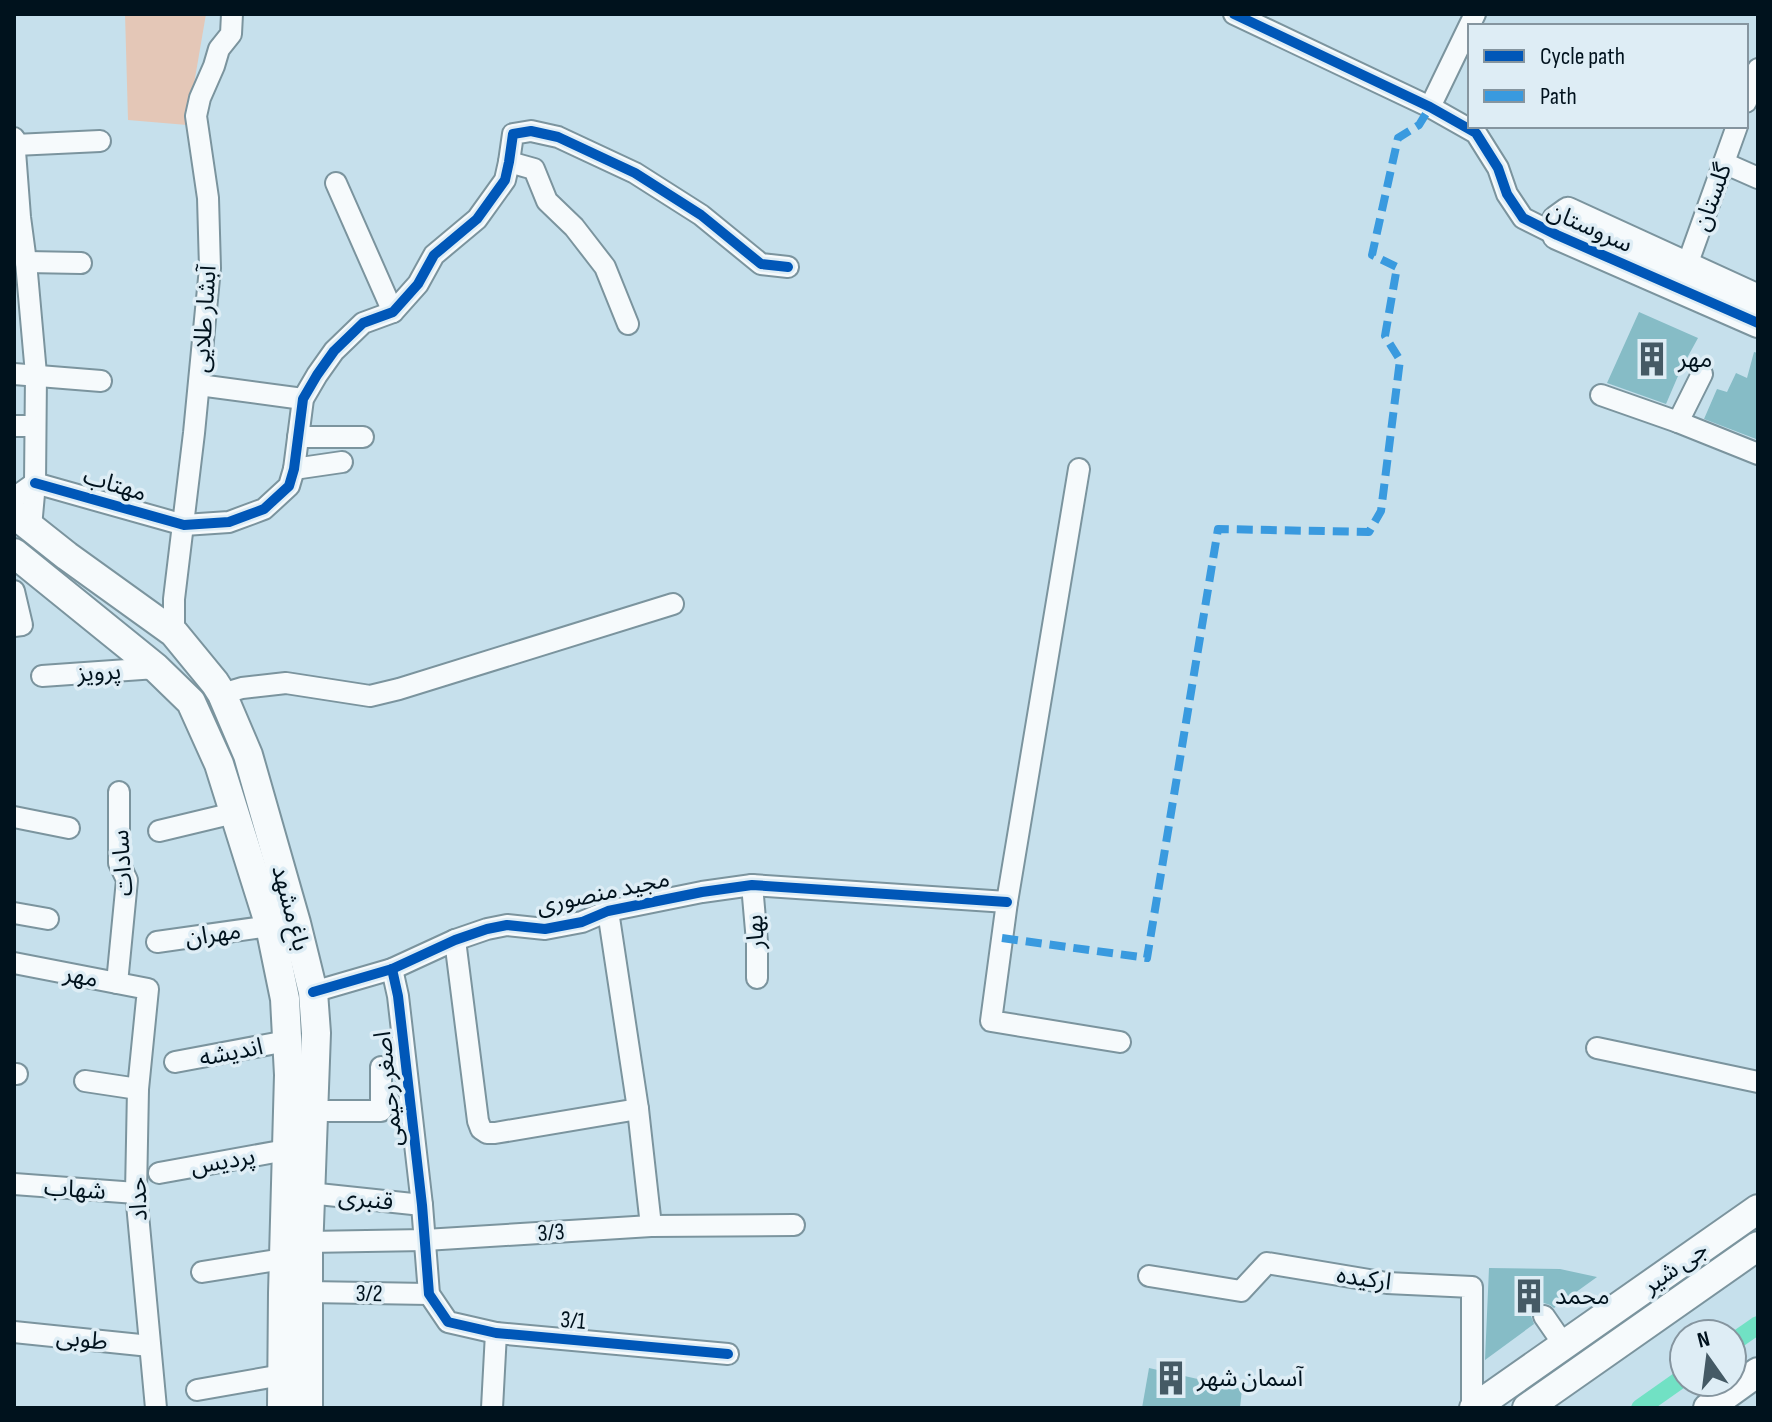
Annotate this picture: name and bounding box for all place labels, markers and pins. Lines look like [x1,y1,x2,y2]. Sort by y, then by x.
building icon: مهر [1633,340,1671,378]
place label: مهر [1677,345,1712,374]
building icon: محمد [1510,1277,1548,1315]
place label: محمد [1555,1282,1610,1311]
building icon: آسمان شهر [1152,1359,1190,1397]
place label: آسمان شهر [1196,1364,1304,1393]

